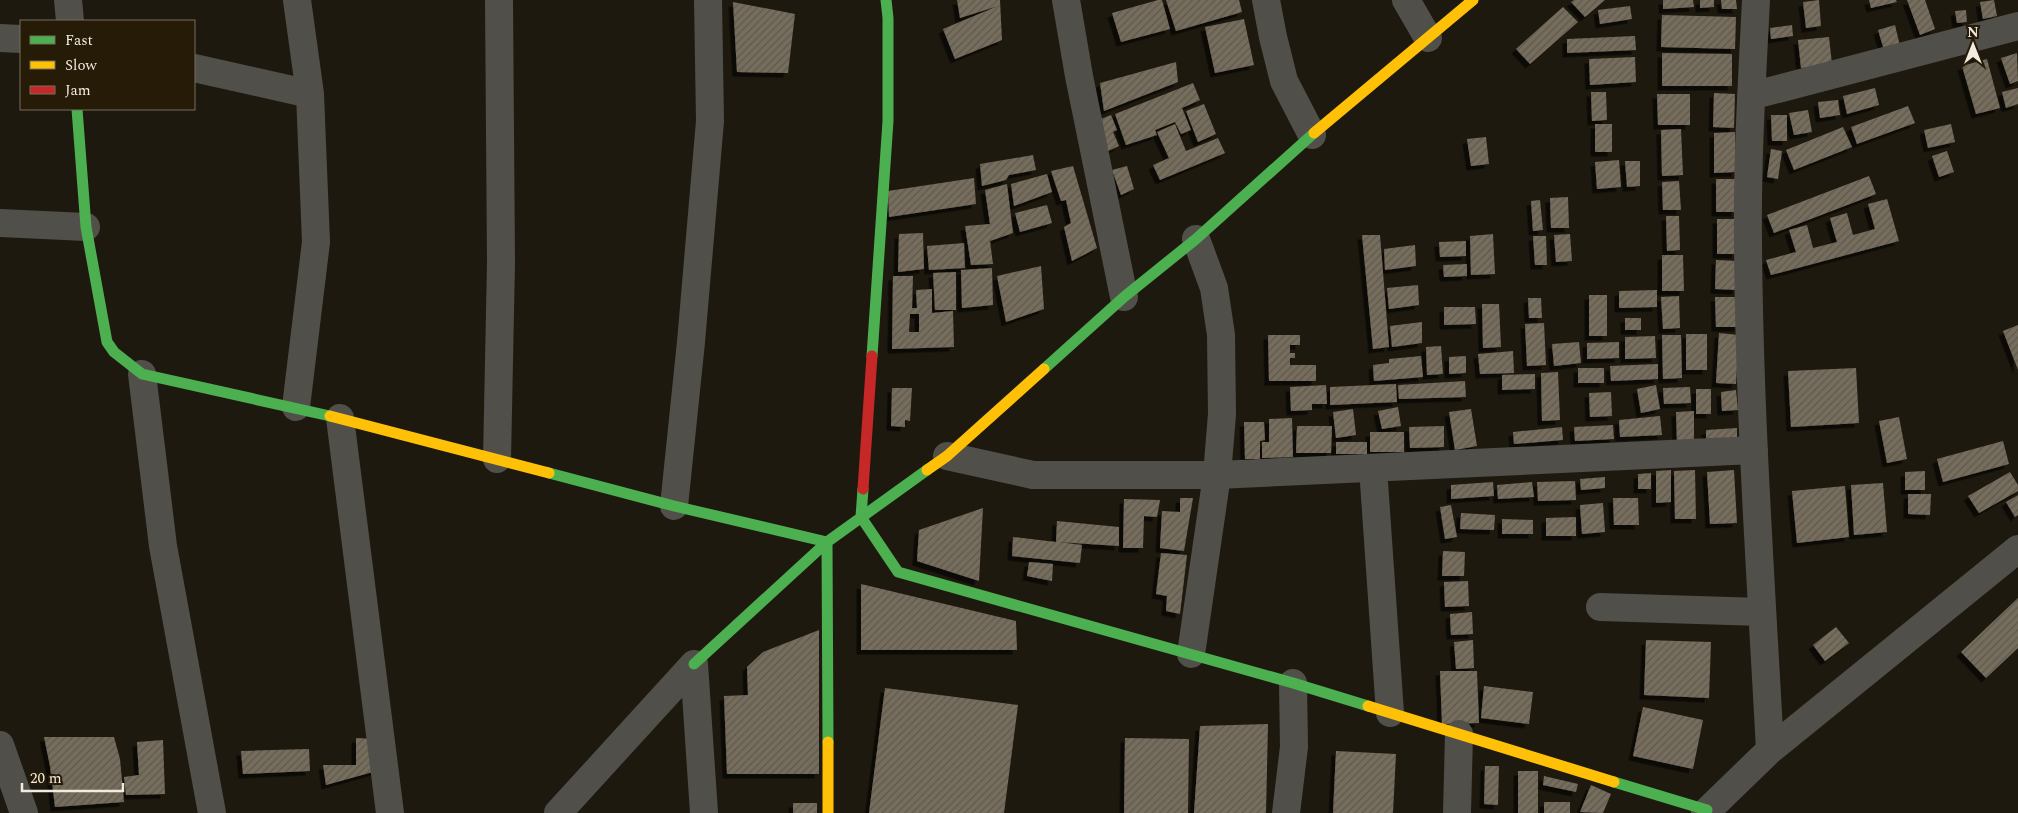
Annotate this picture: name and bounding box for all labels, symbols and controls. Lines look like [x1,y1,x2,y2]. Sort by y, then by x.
legend [20,20,195,110]
north arrow [1948,20,1998,70]
text: N [1967,22,1979,43]
text: Fast [65,29,93,52]
text: Slow [65,54,97,77]
text: Jam [65,79,91,102]
scale bar [22,760,124,792]
text: 20 m [30,767,62,790]

